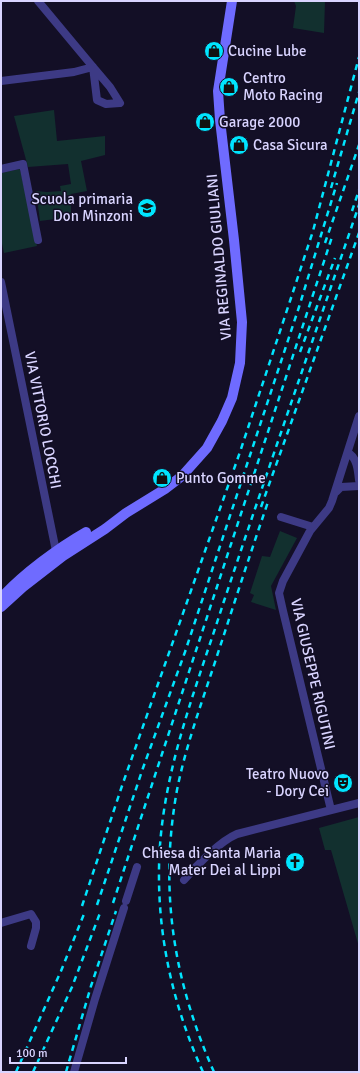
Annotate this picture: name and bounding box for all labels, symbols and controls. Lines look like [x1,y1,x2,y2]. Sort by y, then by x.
shop icon: Cucine Lube [203,40,225,62]
place label: Cucine Lube [228,42,307,60]
place label: Centro Moto Racing [243,69,323,104]
shop icon: Centro Moto Racing [218,76,240,98]
shop icon: Garage 2000 [194,111,216,133]
place label: Garage 2000 [219,113,300,131]
shop icon: Casa Sicura [228,134,250,156]
place label: Casa Sicura [253,136,328,154]
street label: VIA REGINALDO GIULIANI [203,173,235,341]
place label: Scuola primaria Don Minzoni [31,190,133,225]
school or university icon: Scuola primaria Don Minzoni [136,197,158,219]
street label: VIA VITTORIO LOCCHI [21,350,65,490]
shop icon: Punto Gomme [151,467,173,489]
place label: Punto Gomme [176,469,266,487]
street label: VIA GIUSEPPE RIGUTINI [287,597,339,751]
place label: Teatro Nuovo - Dory Cei [246,765,329,800]
theatre icon: Teatro Nuovo - Dory Cei [332,772,354,794]
place label: Chiesa di Santa Maria Mater Dei al Lippi [142,844,281,879]
church icon: Chiesa di Santa Maria Mater Dei al Lippi [284,851,306,873]
scale bar [10,1039,126,1065]
text: 100 m [16,1046,48,1061]

